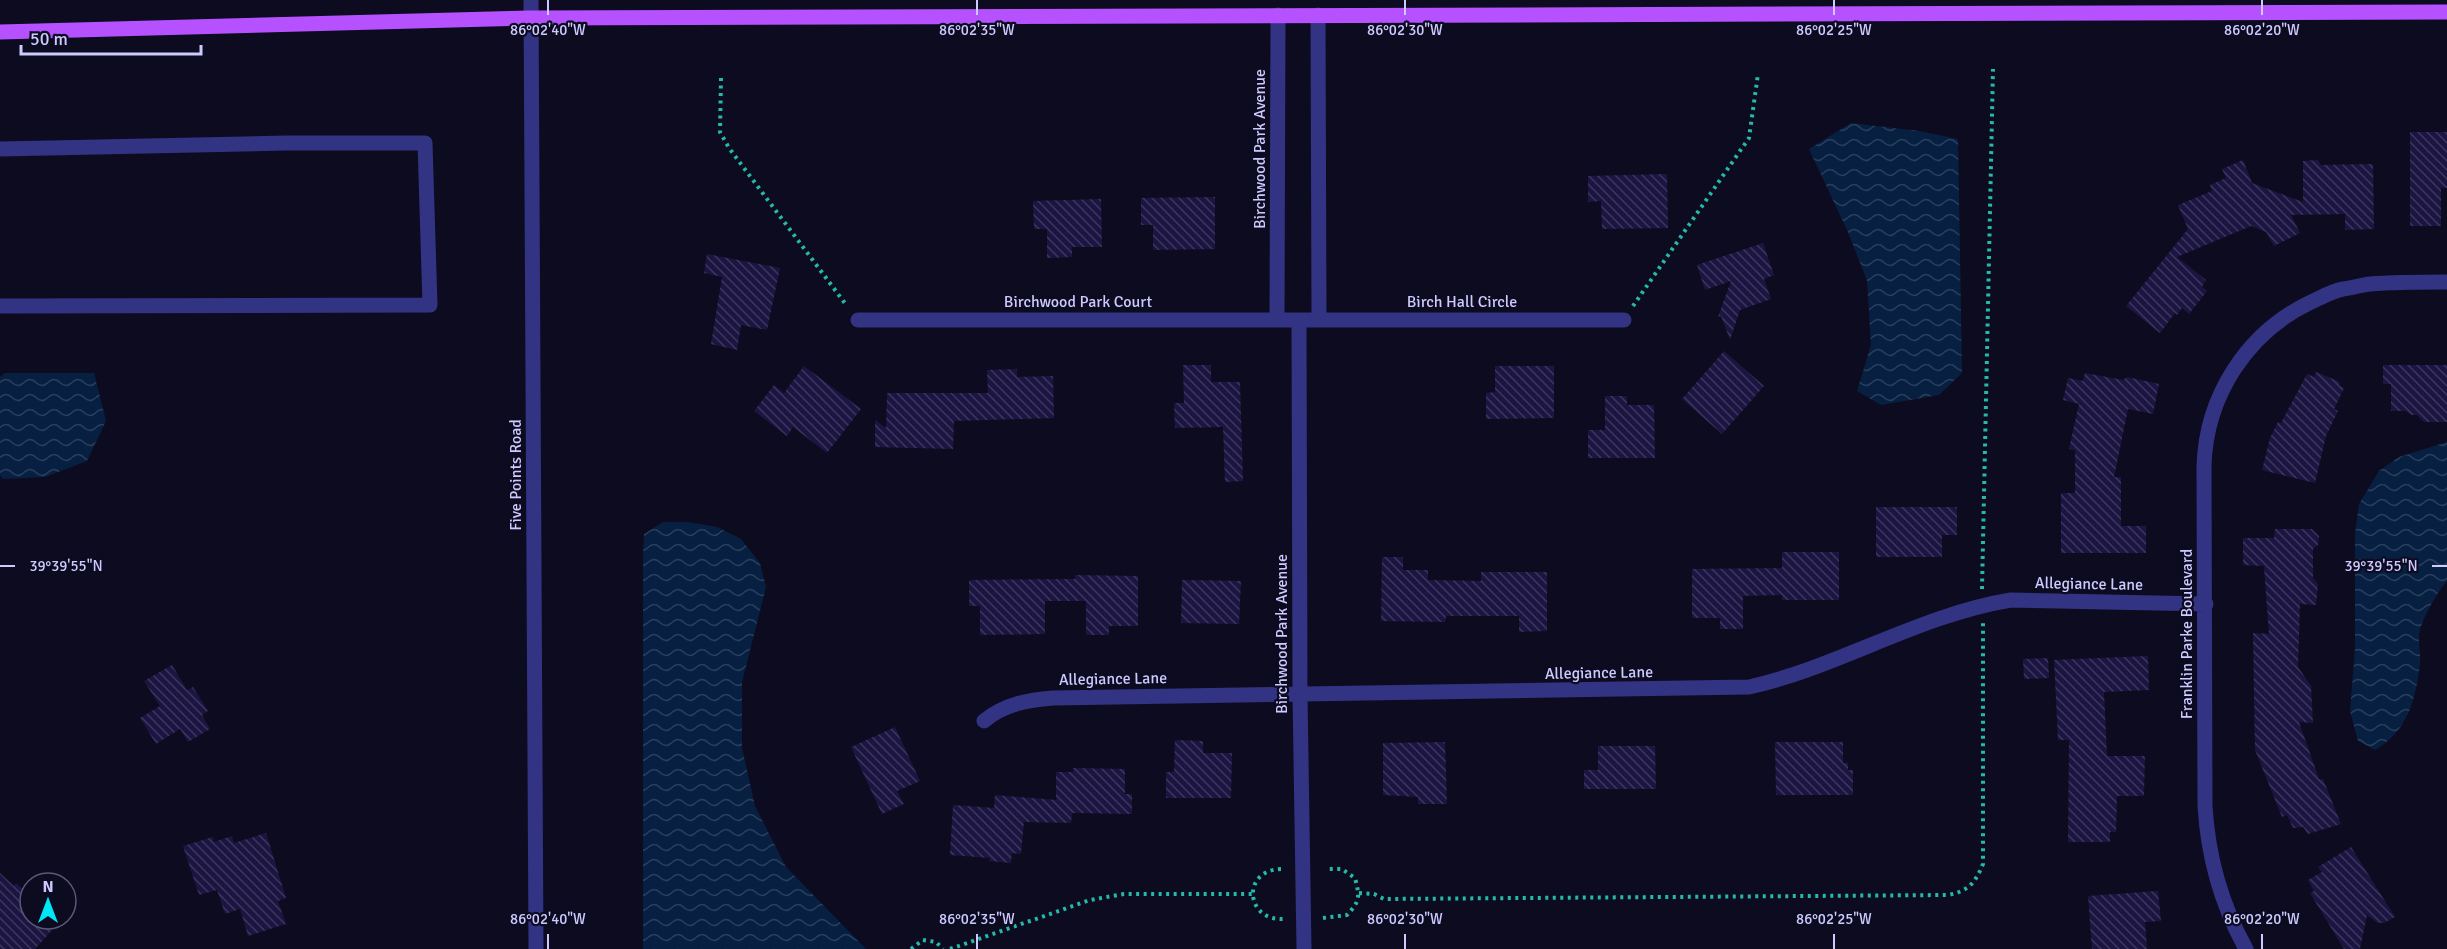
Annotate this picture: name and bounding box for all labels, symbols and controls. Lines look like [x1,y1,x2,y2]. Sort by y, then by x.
scale bar [21,18,201,56]
text: 86°02'40"W [510,21,586,39]
text: 86°02'35"W [939,21,1015,39]
text: 86°02'30"W [1367,21,1443,39]
text: 86°02'25"W [1796,21,1872,39]
text: 86°02'20"W [2224,21,2300,39]
text: 50 m [30,28,68,50]
street label: Birchwood Park Avenue [1250,69,1270,229]
street label: Birchwood Park Court [1004,292,1153,312]
street label: Birch Hall Circle [1407,292,1517,312]
street label: Five Points Road [506,419,526,531]
street label: Franklin Parke Boulevard [2177,549,2197,719]
street label: Birchwood Park Avenue [1272,554,1292,714]
text: 39°39'55"N [29,557,103,575]
text: 39°39'55"N [2344,557,2418,575]
street label: Allegiance Lane [2035,573,2143,595]
street label: Allegiance Lane [1545,662,1653,684]
street label: Allegiance Lane [1059,668,1167,690]
north arrow [18,871,78,931]
text: N [42,877,54,897]
text: 86°02'40"W [510,910,586,928]
text: 86°02'35"W [939,910,1015,928]
text: 86°02'30"W [1367,910,1443,928]
text: 86°02'25"W [1796,910,1872,928]
text: 86°02'20"W [2224,910,2300,928]

